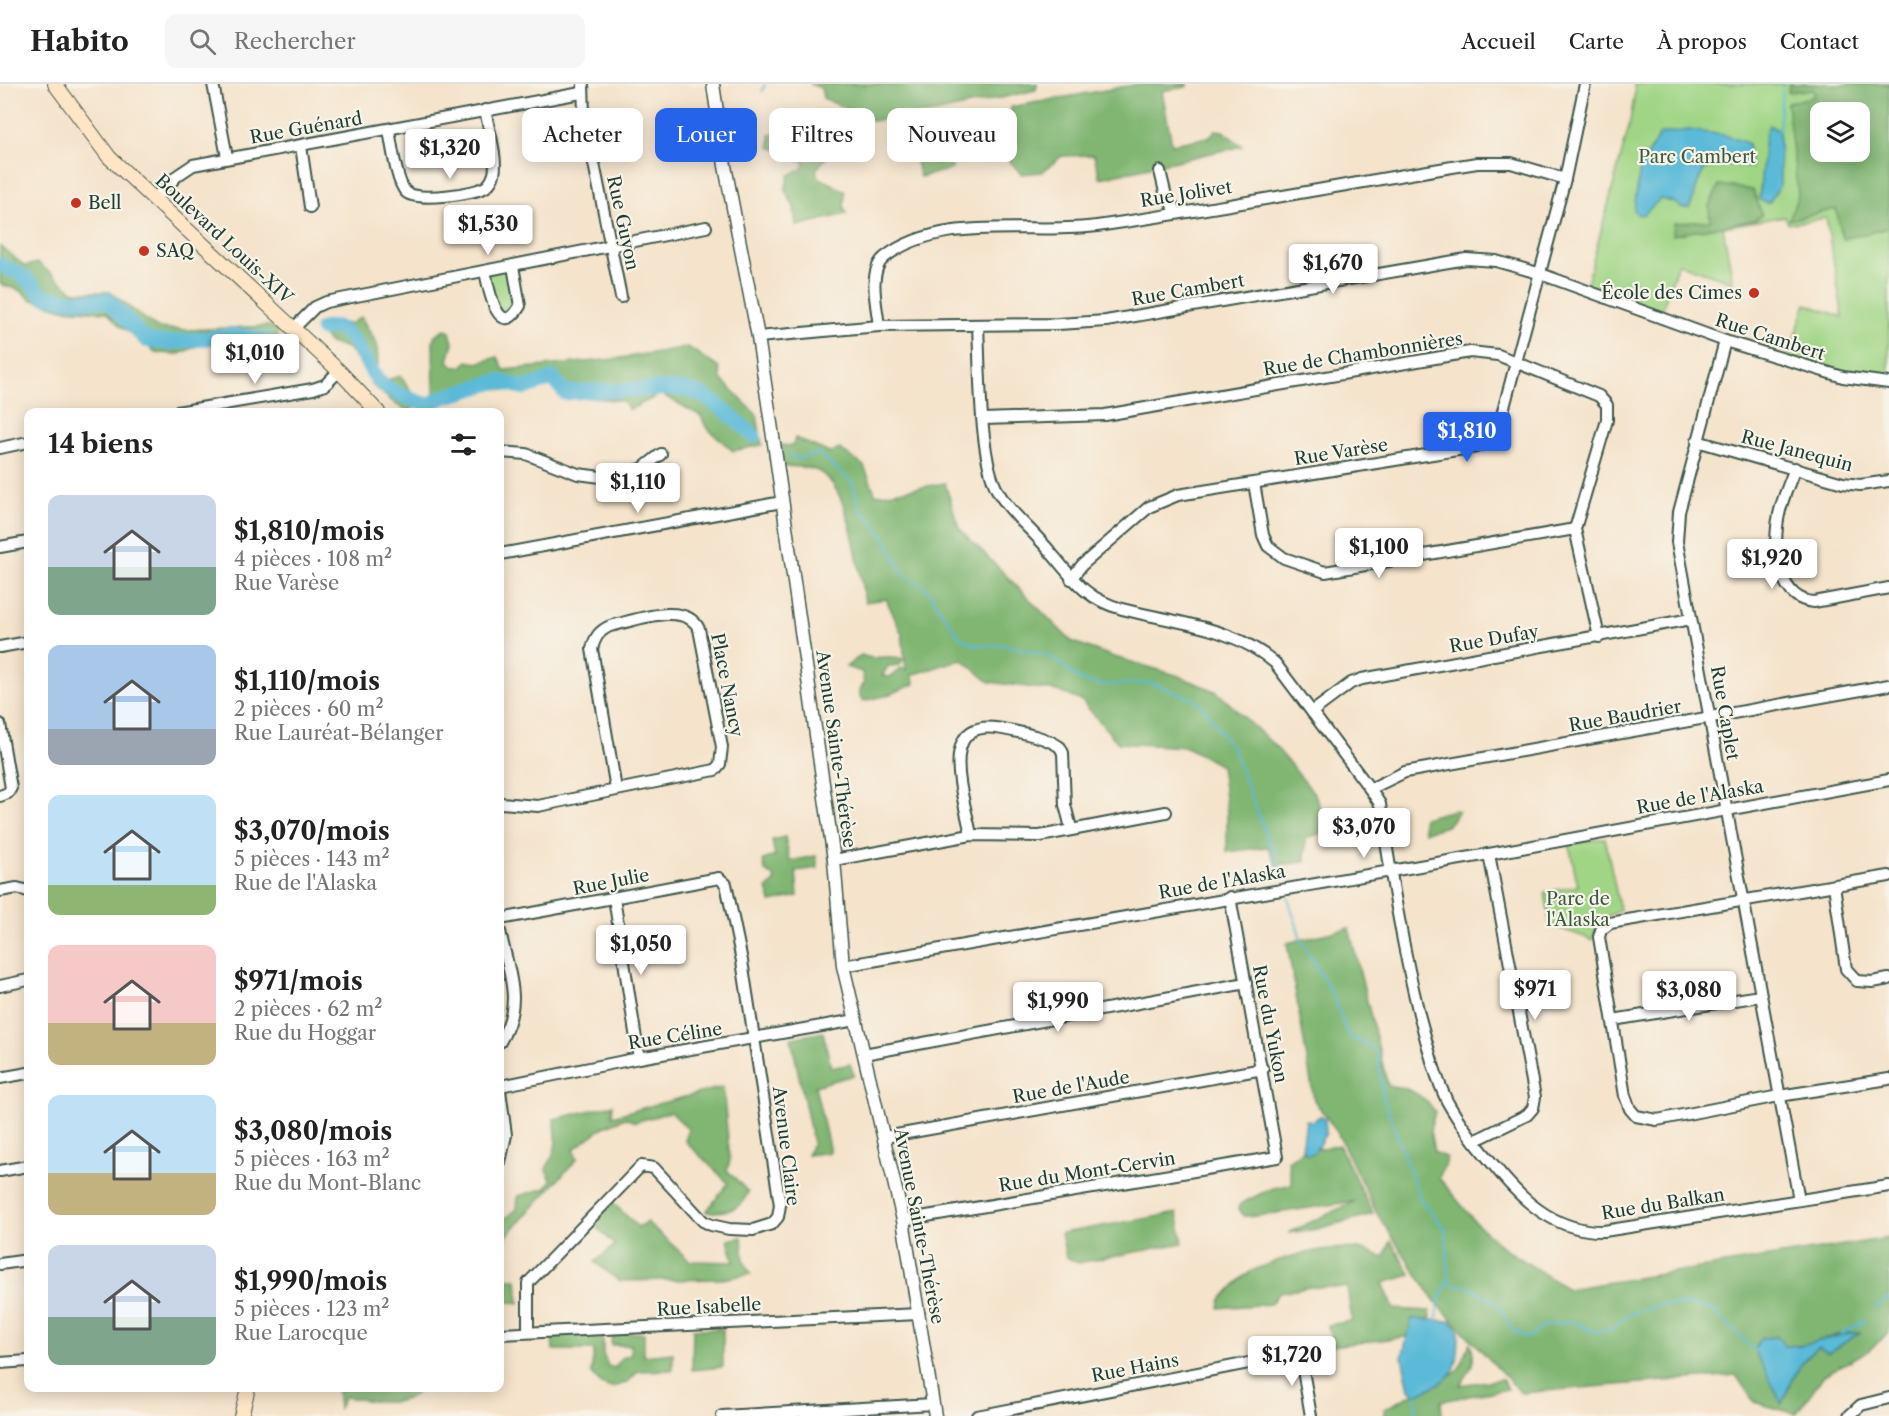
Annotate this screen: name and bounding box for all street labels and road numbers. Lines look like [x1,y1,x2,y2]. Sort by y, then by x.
street label: Rue Guénard [248,107,364,149]
street label: Boulevard Louis-XIV [151,170,298,309]
street label: Rue Guyon [602,174,644,272]
street label: Rue Jolivet [1139,176,1234,212]
street label: Rue Cambert [1130,269,1247,311]
street label: Rue Cambert [1712,309,1828,365]
street label: Rue de Chambonnières [1262,327,1464,381]
street label: Rue Janequin [1739,426,1855,476]
street label: Rue Varèse [1293,434,1389,470]
street label: Rue Dufay [1448,620,1541,658]
street label: Place Nancy [706,631,748,740]
street label: Avenue Sainte-Thérèse [811,648,861,849]
street label: Rue Caplet [1706,664,1744,763]
street label: Rue Baudrier [1567,695,1683,737]
street label: Rue de l'Alaska [1635,775,1766,819]
street label: Rue de l'Alaska [1157,860,1288,904]
street label: Rue Julie [571,864,651,900]
street label: Rue du Yukon [1248,963,1292,1085]
street label: Rue Céline [626,1018,724,1054]
street label: Rue de l'Aude [1011,1066,1131,1108]
street label: Avenue Claire [768,1084,804,1207]
street label: Avenue Sainte-Thérèse [889,1125,949,1326]
street label: Rue du Mont-Cervin [997,1147,1177,1197]
street label: Rue du Balkan [1600,1183,1726,1225]
street label: Rue Isabelle [656,1293,762,1321]
street label: Rue Hains [1089,1349,1181,1387]

